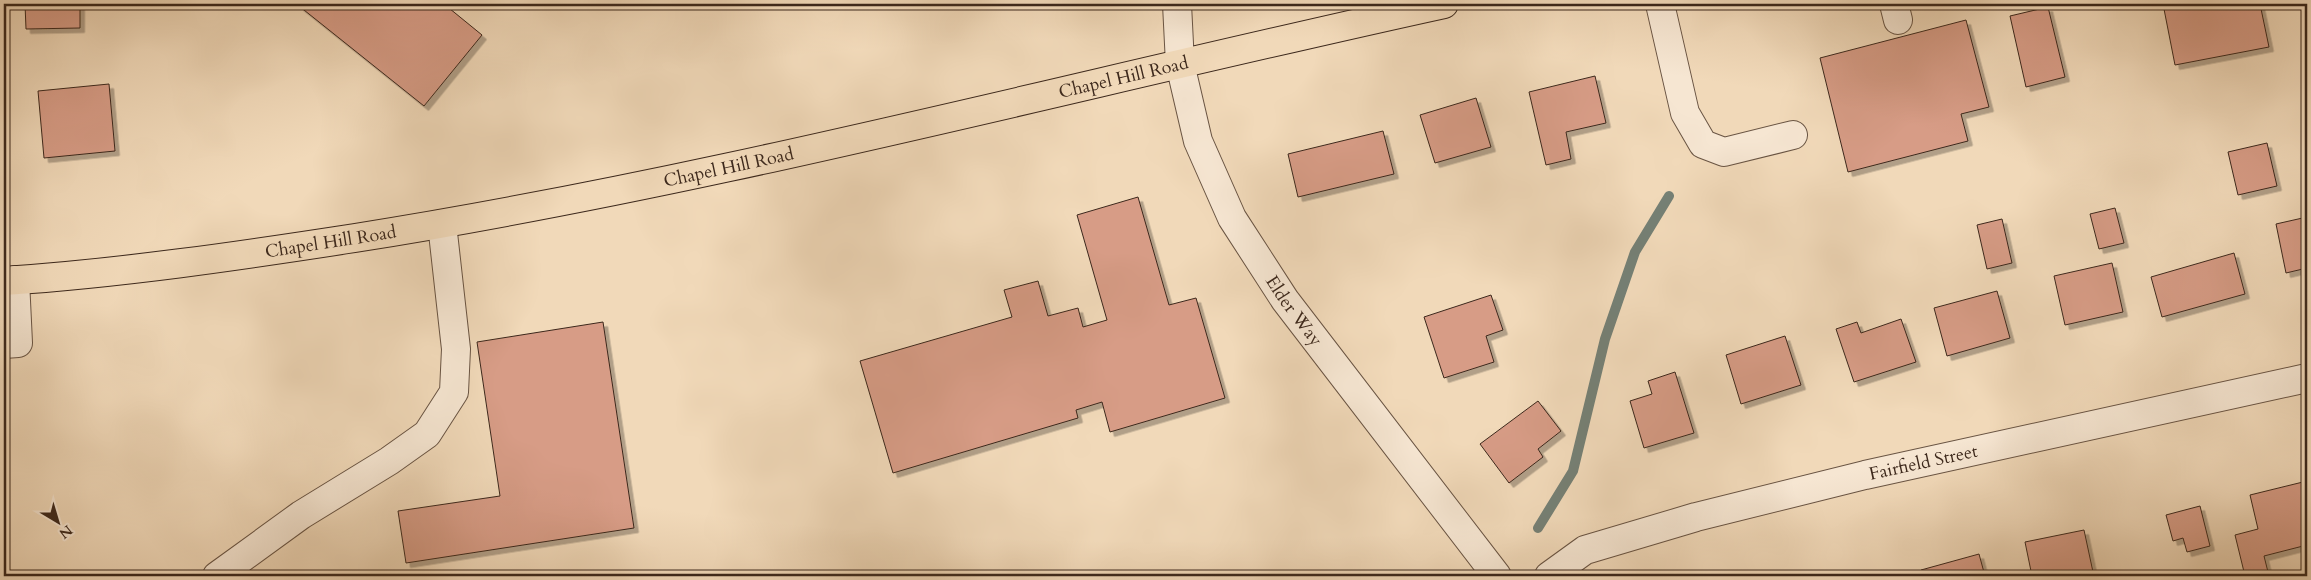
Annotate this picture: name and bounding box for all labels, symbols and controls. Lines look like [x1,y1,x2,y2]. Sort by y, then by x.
street label: Chapel Hill Road [1056,50,1191,105]
street label: Chapel Hill Road [661,141,796,194]
street label: Chapel Hill Road [263,219,398,264]
street label: Elder Way [1259,271,1328,352]
street label: Fairfield Street [1867,439,1980,487]
north arrow [32,498,82,548]
text: N [55,521,76,543]

